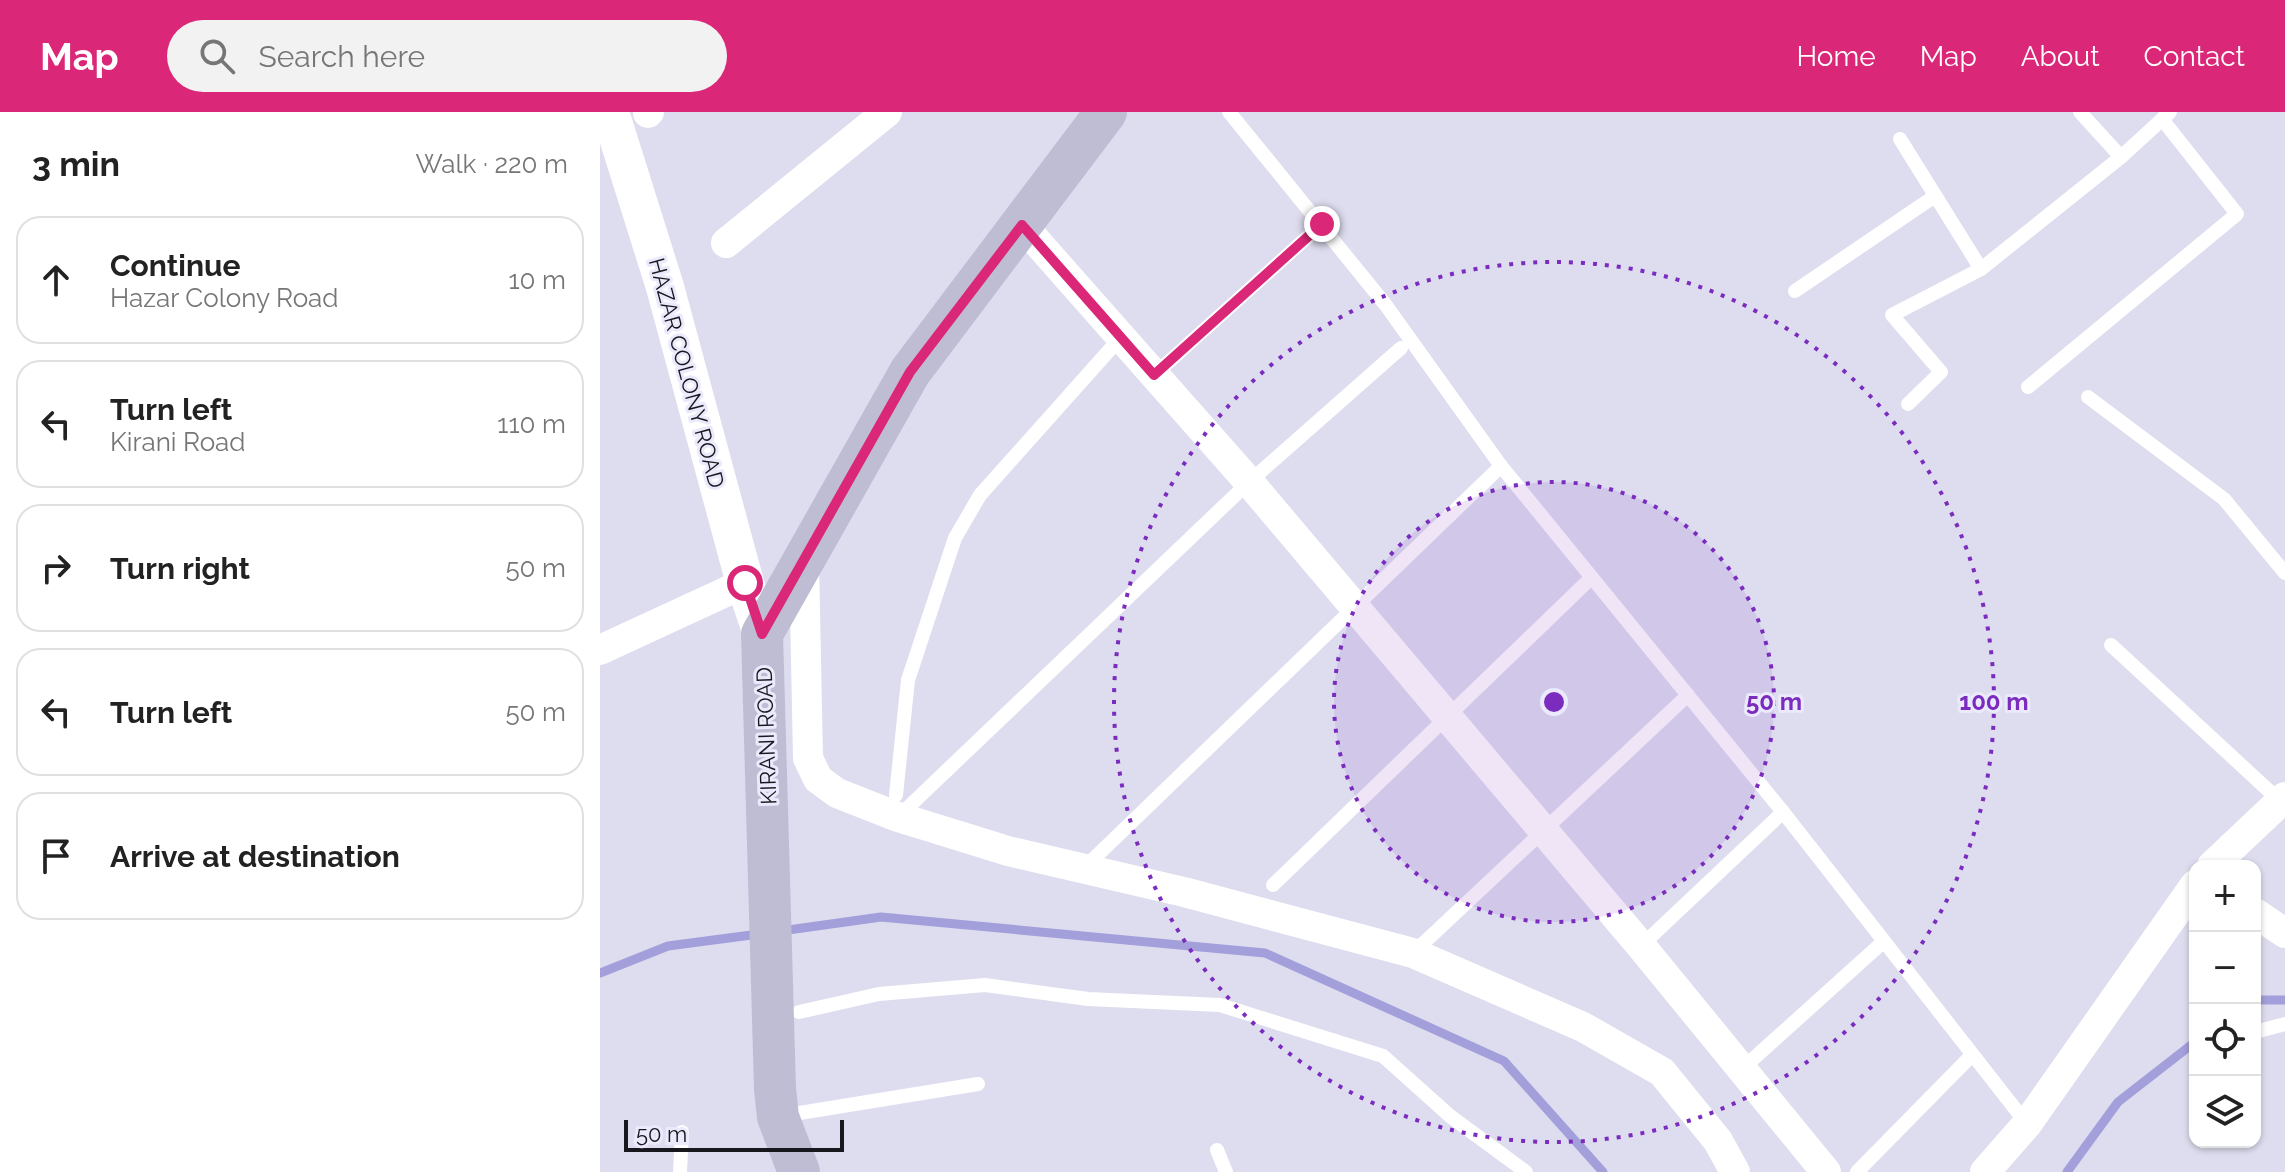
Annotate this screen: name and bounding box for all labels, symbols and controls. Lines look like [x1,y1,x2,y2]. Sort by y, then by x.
search box [167,20,727,92]
text: Map [40,34,119,79]
icon: search [195,34,239,78]
text: Search here [259,39,425,74]
text: Home [1796,40,1876,73]
text: Map [1920,40,1977,73]
text: About [2021,40,2100,73]
text: Contact [2144,40,2245,73]
text: 3 min [32,144,120,184]
text: Walk · 220 m [415,149,568,179]
route end [1304,206,1340,242]
text: Continue [110,248,241,283]
street label: HAZAR COLONY ROAD [644,255,730,491]
icon: ahead [34,258,78,302]
text: 10 m [508,265,566,295]
text: Hazar Colony Road [110,283,338,313]
text: Turn left [110,392,232,427]
icon: left [34,402,78,446]
text: 110 m [497,409,566,439]
text: Kirani Road [110,427,245,457]
icon: right [34,546,78,590]
text: Turn right [110,551,250,586]
text: 50 m [505,553,566,583]
route start [727,565,763,601]
street label: KIRANI ROAD [751,667,781,805]
text: 50 m [1746,687,1802,716]
text: 100 m [1959,687,2029,716]
centre of rings [1540,688,1568,716]
icon: left [34,690,78,734]
text: Turn left [110,695,232,730]
text: 50 m [505,697,566,727]
icon: arrive [34,834,78,878]
text: Arrive at destination [110,839,400,874]
map controls [2189,860,2261,1148]
button: + [2189,860,2261,932]
button: − [2189,932,2261,1004]
button: locate [2189,1004,2261,1076]
button: layers [2189,1076,2261,1148]
scale bar [624,1116,844,1152]
text: 50 m [636,1121,687,1147]

